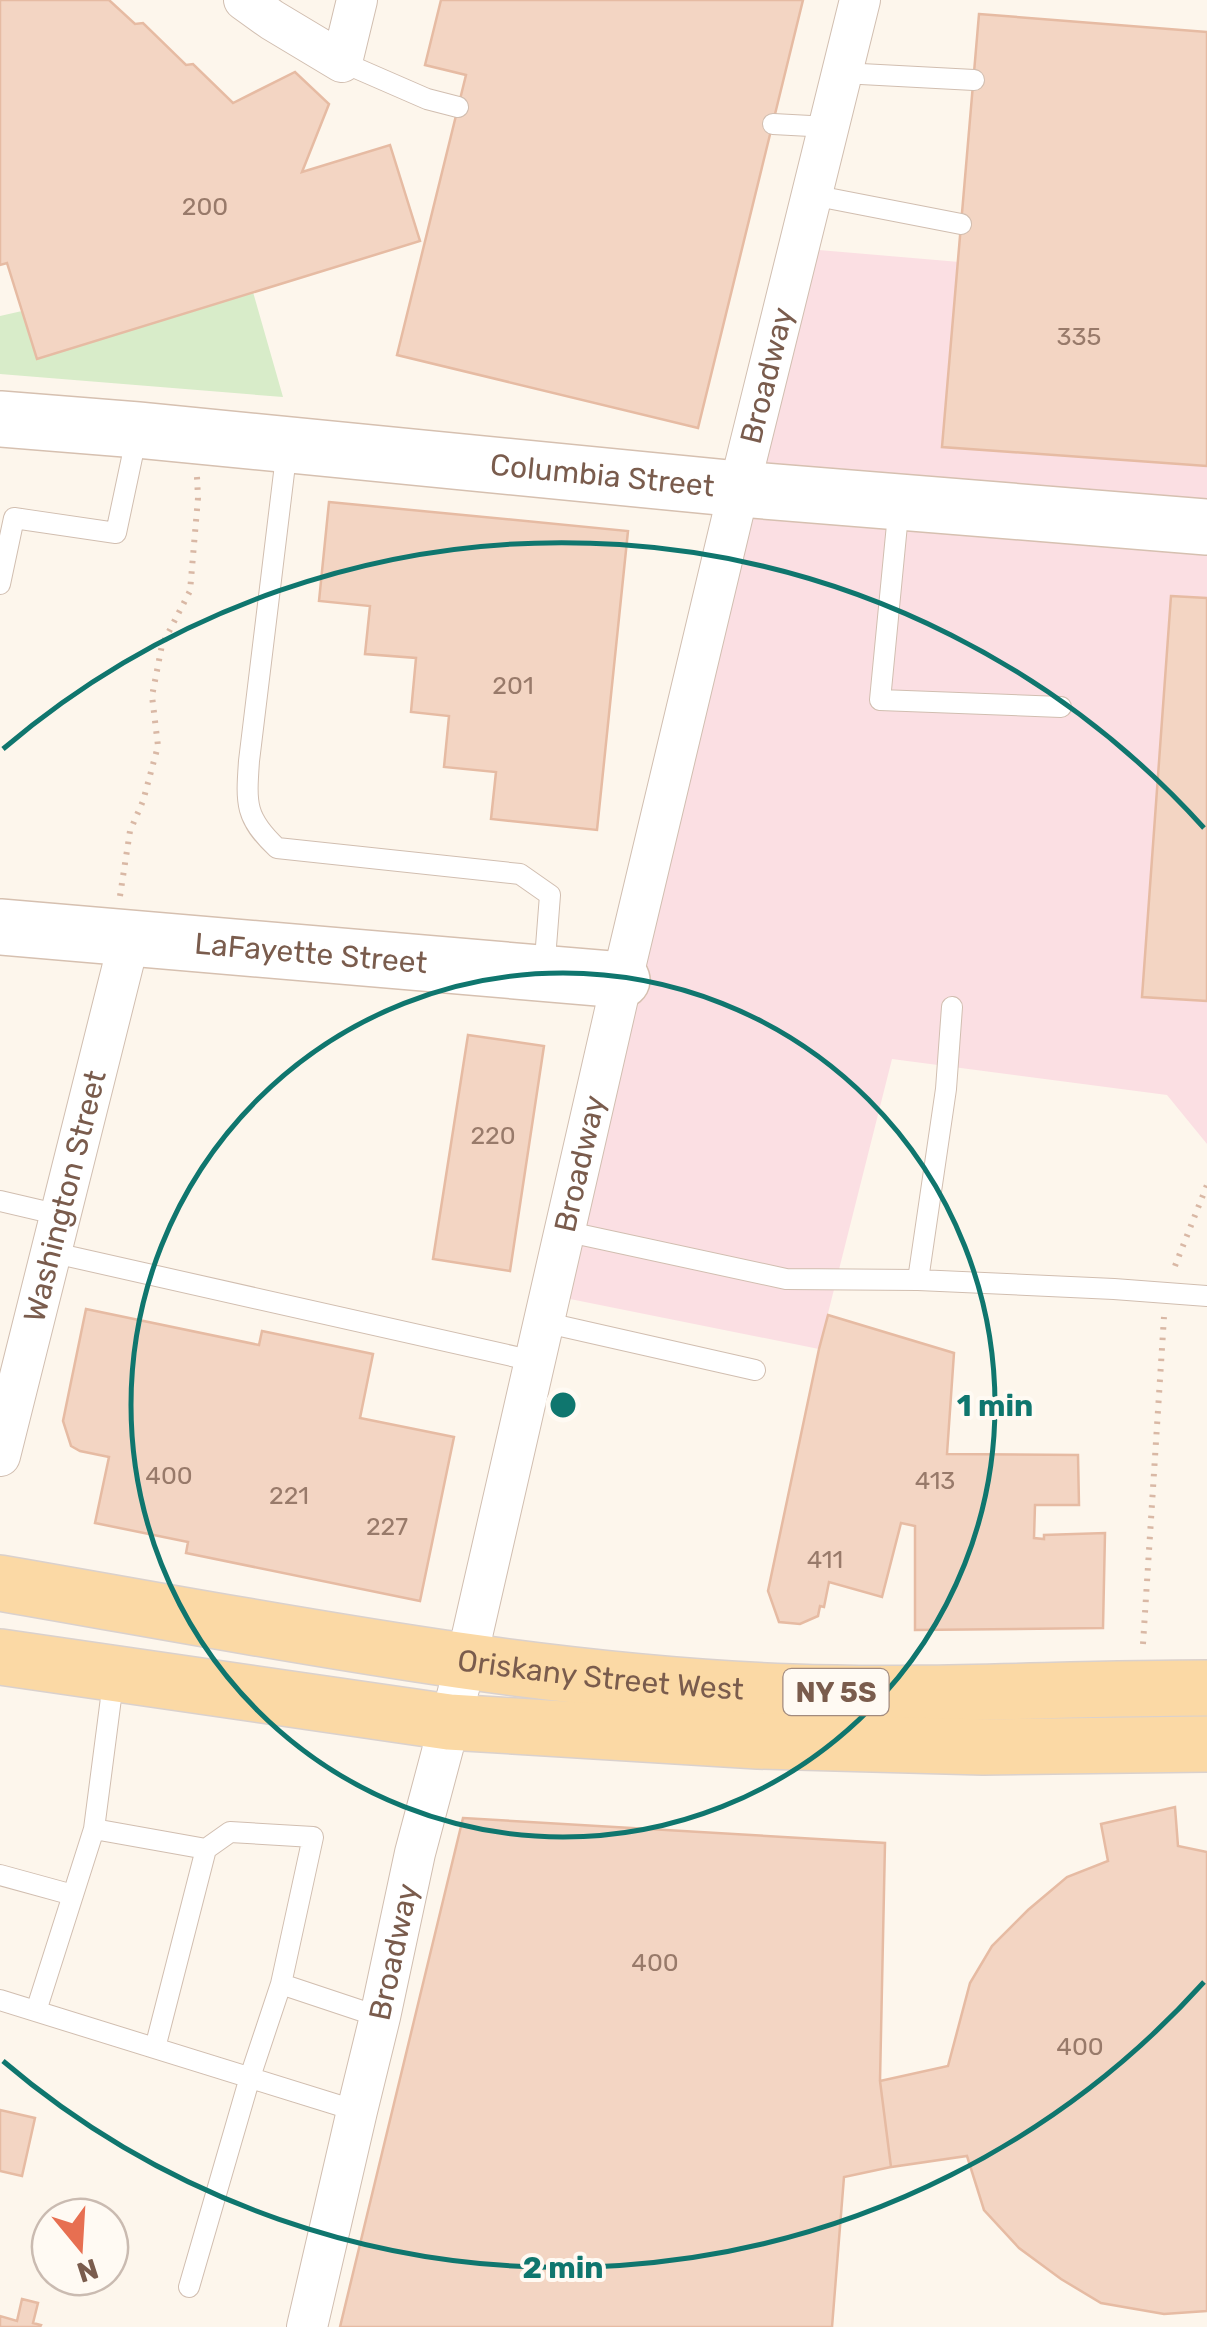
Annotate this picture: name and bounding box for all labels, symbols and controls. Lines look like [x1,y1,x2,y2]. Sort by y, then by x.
house number: 200 [182,192,228,221]
street label: Broadway [733,304,801,448]
house number: 335 [1057,322,1101,351]
street label: Columbia Street [489,447,716,505]
house number: 201 [492,671,534,700]
street label: LaFayette Street [193,926,429,981]
street label: Washington Street [16,1066,114,1326]
street label: Broadway [547,1092,613,1236]
house number: 220 [470,1121,516,1150]
centre of rings [545,1387,581,1423]
text: 1 min [957,1388,1033,1424]
house number: 400 [145,1461,193,1490]
house number: 413 [915,1466,955,1495]
house number: 221 [269,1481,309,1510]
house number: 227 [366,1512,408,1541]
house number: 411 [807,1545,843,1574]
street label: Oriskany Street West [455,1642,745,1708]
road number: NY 5S [784,1669,888,1715]
street label: Broadway [362,1880,426,2024]
house number: 400 [631,1948,679,1977]
house number: 400 [1056,2032,1104,2061]
north arrow [30,2197,130,2297]
text: 2 min [522,2250,604,2286]
text: N [73,2251,102,2289]

